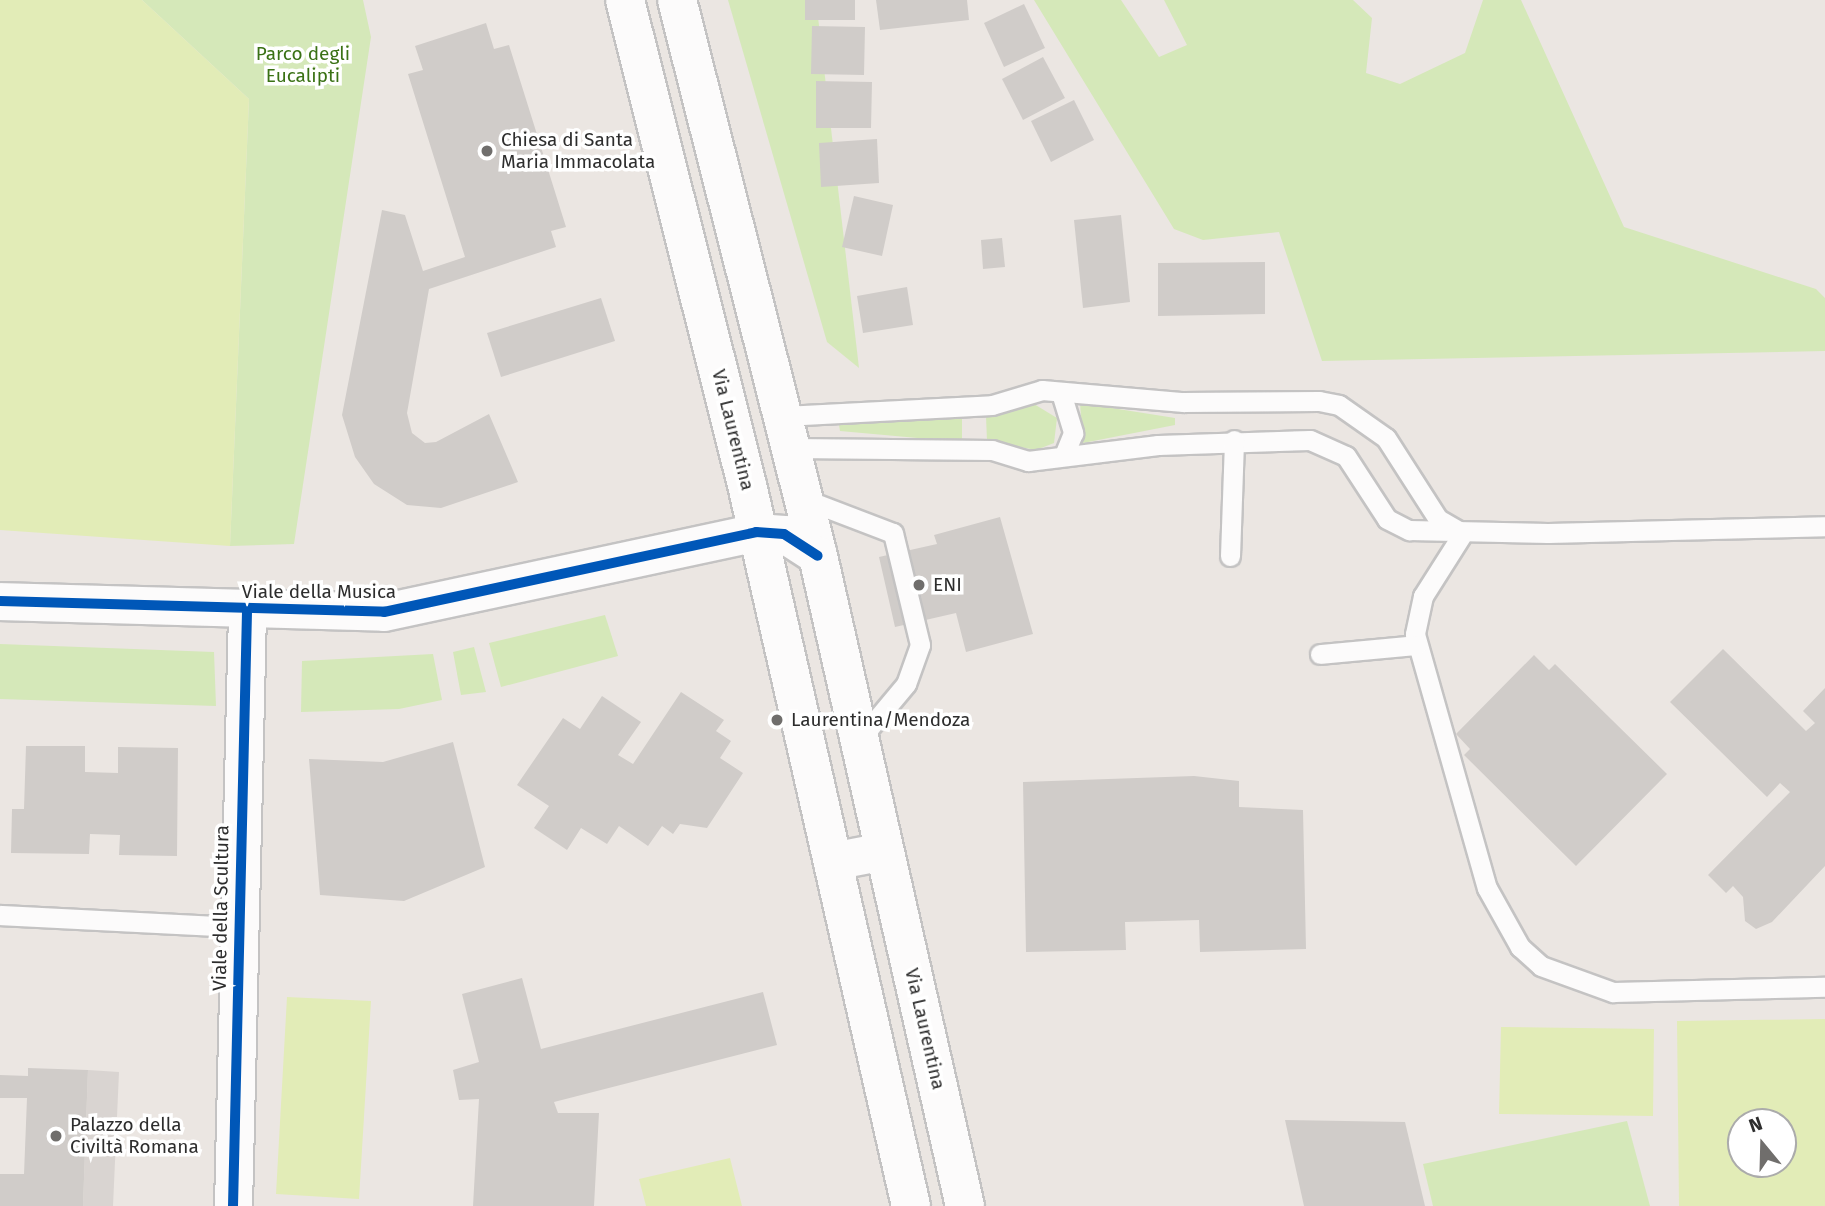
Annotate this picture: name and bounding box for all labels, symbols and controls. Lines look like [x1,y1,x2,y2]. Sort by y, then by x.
park label: Parco degli Eucalipti [256,43,350,87]
place label: Chiesa di Santa Maria Immacolata [501,129,655,173]
marker: Chiesa di Santa Maria Immacolata [479,143,495,159]
street label: Via Laurentina [707,367,759,493]
place label: ENI [933,574,962,596]
marker: ENI [911,577,927,593]
street label: Viale della Musica [242,581,396,603]
place label: Laurentina/Mendoza [791,709,970,731]
marker: Laurentina/Mendoza [769,712,785,728]
street label: Viale della Scultura [208,825,234,991]
street label: Via Laurentina [900,966,950,1092]
north arrow [1727,1108,1797,1178]
text: N [1746,1112,1765,1137]
place label: Palazzo della Civiltà Romana [70,1114,199,1158]
marker: Palazzo della Civiltà Romana [48,1128,64,1144]

